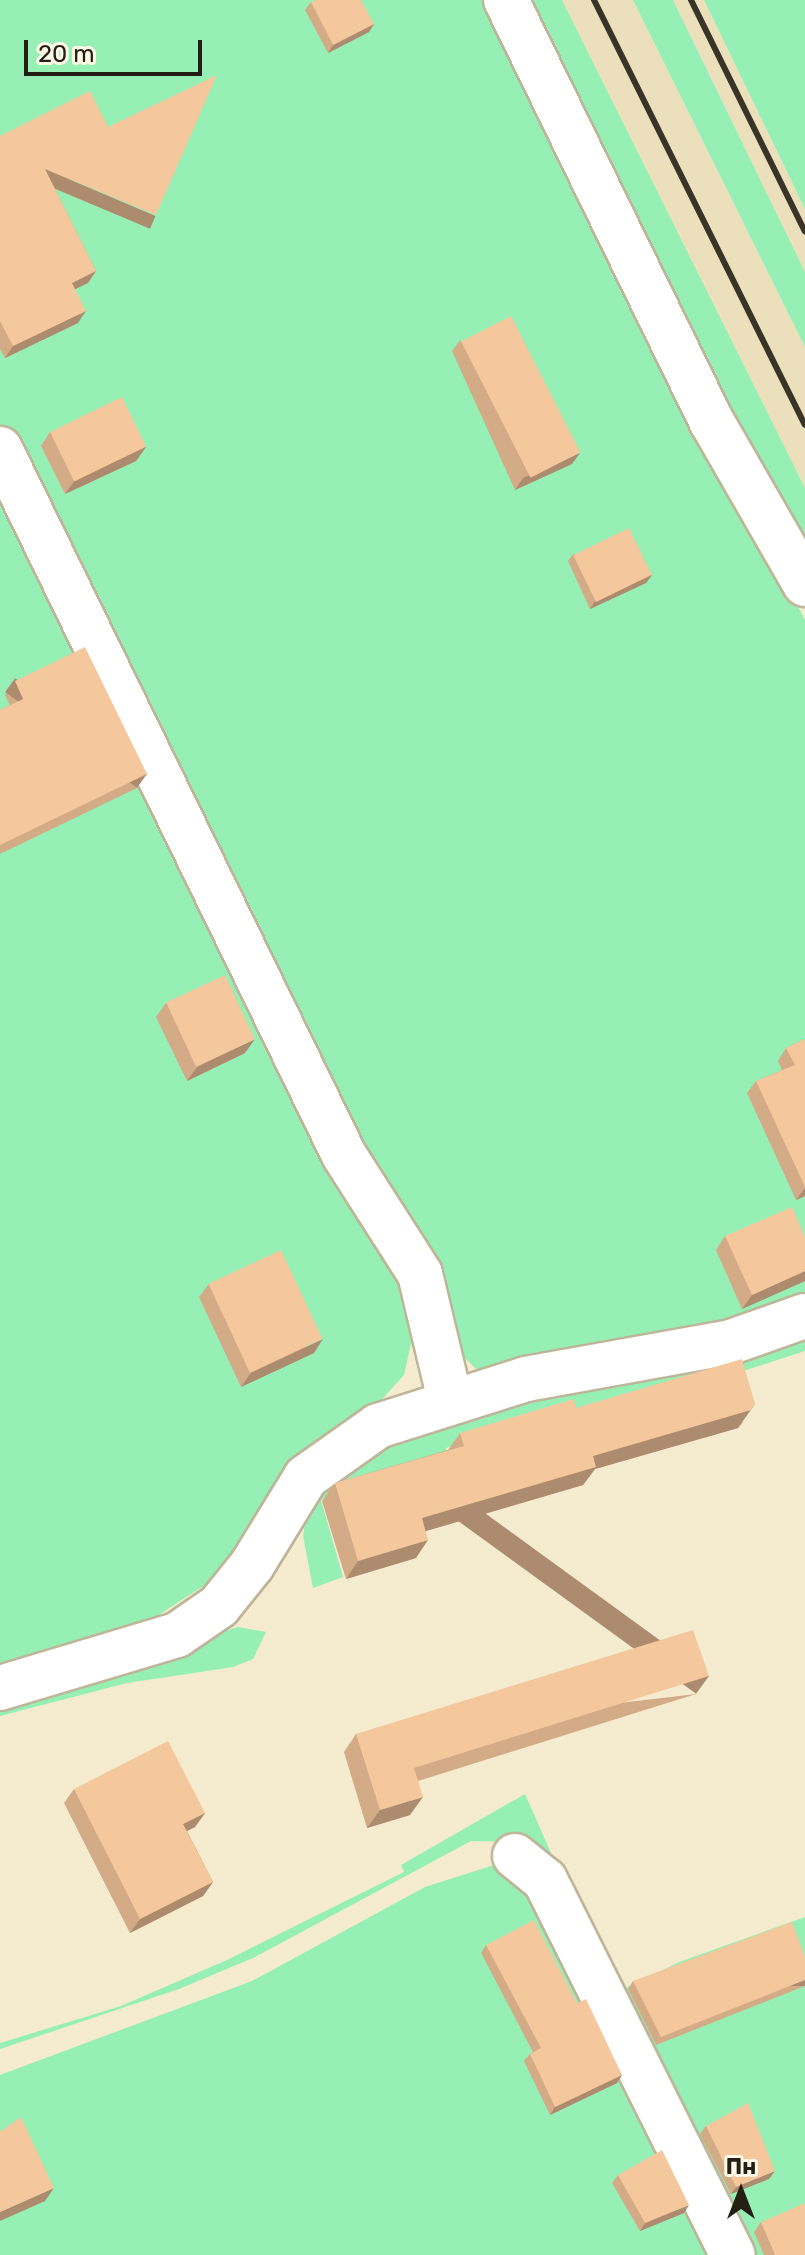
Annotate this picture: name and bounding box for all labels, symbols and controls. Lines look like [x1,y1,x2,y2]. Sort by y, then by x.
scale bar [28,24,206,74]
text: 20 m [38,40,95,68]
north arrow [701,2151,781,2231]
text: Пн [726,2153,756,2180]

